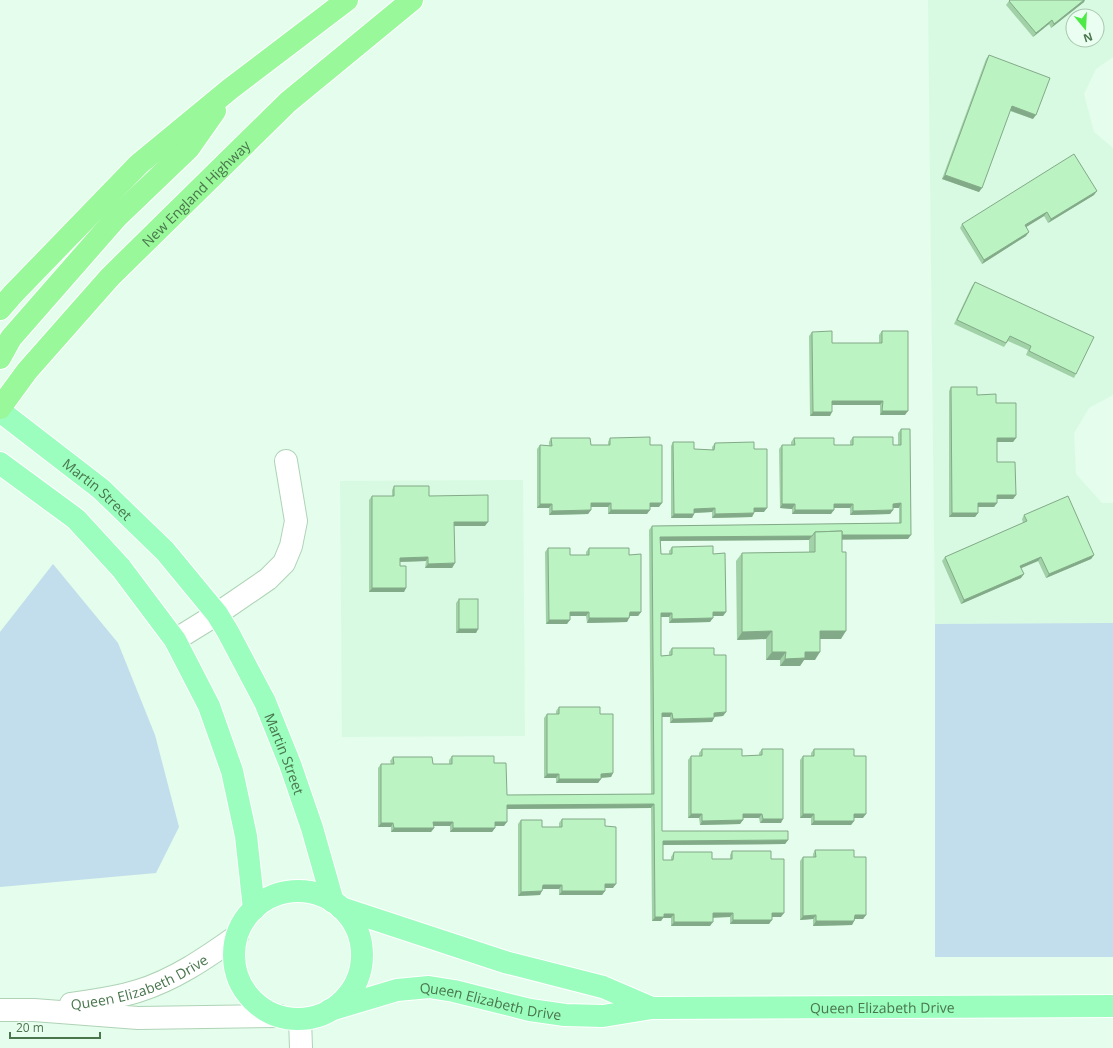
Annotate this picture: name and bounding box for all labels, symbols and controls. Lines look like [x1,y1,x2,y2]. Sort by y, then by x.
north arrow [1065,8,1105,48]
text: N [1082,29,1095,47]
street label: New England Highway [137,135,254,251]
street label: Martin Street [59,454,137,524]
street label: Martin Street [261,710,309,797]
street label: Queen Elizabeth Drive [69,949,211,1013]
street label: Queen Elizabeth Drive [419,977,563,1024]
street label: Queen Elizabeth Drive [810,997,955,1017]
scale bar [10,1014,100,1040]
text: 20 m [16,1019,44,1036]

